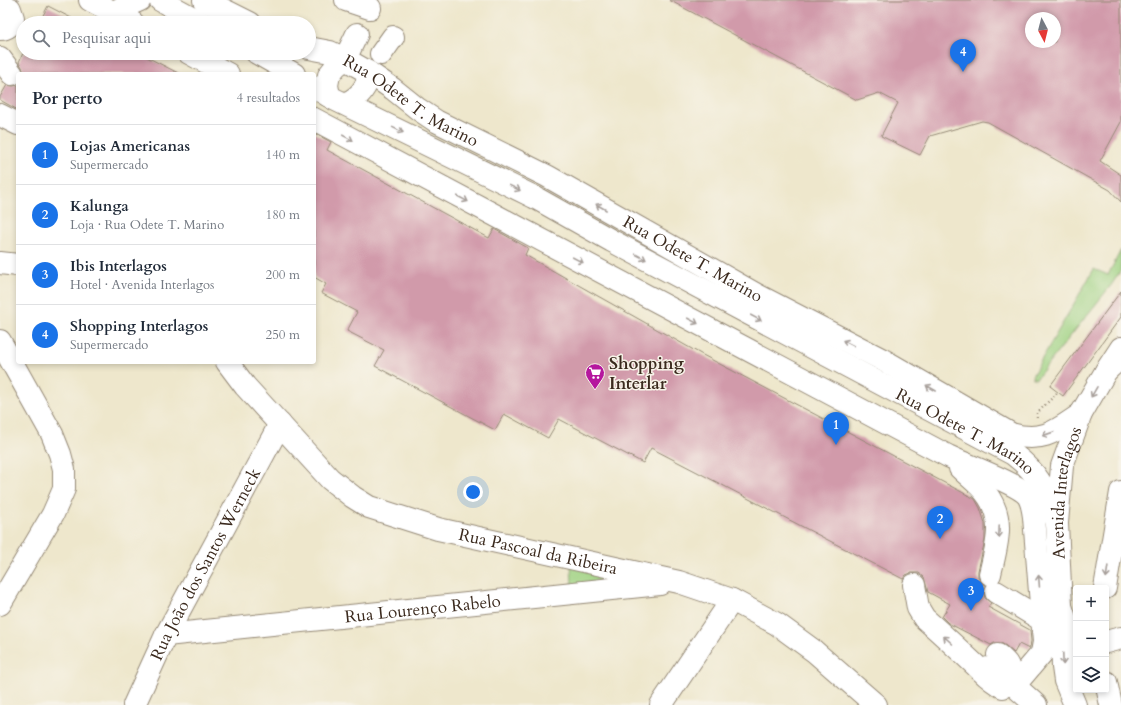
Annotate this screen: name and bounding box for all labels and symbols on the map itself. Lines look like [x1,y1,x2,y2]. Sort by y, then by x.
north arrow [1025,12,1061,48]
pin: 4 [950,39,976,72]
street label: Rua Odete T. Marino [339,49,482,152]
one-way arrow [392,127,404,134]
one-way arrow [342,134,354,142]
one-way arrow [509,184,521,192]
one-way arrow [457,196,469,203]
one-way arrow [596,202,608,210]
street label: Rua Odete T. Marino [619,211,766,308]
one-way arrow [635,253,647,261]
one-way arrow [571,257,583,264]
one-way arrow [750,314,762,322]
one-way arrow [686,318,698,325]
one-way arrow [842,338,854,346]
place label: Shopping Interlar [609,352,685,395]
supermarket icon: Shopping Interlar [584,362,606,390]
street label: Rua Odete T. Marino [892,383,1040,480]
one-way arrow [925,384,937,392]
one-way arrow [1089,386,1097,398]
pin: 1 [823,412,849,445]
street label: Avenida Interlagos [1046,423,1088,560]
one-way arrow [1042,431,1055,438]
street label: Rua João dos Santos Werneck [145,463,267,664]
your location [463,482,483,502]
pin: 2 [927,506,953,539]
street label: Rua Pascoal da Ribeira [456,523,620,580]
one-way arrow [995,525,1002,538]
one-way arrow [1103,565,1111,578]
one-way arrow [1035,575,1042,588]
pin: 3 [958,578,984,611]
street label: Rua Lourenço Rabelo [344,590,502,628]
one-way arrow [943,635,953,644]
one-way arrow [1059,652,1066,665]

